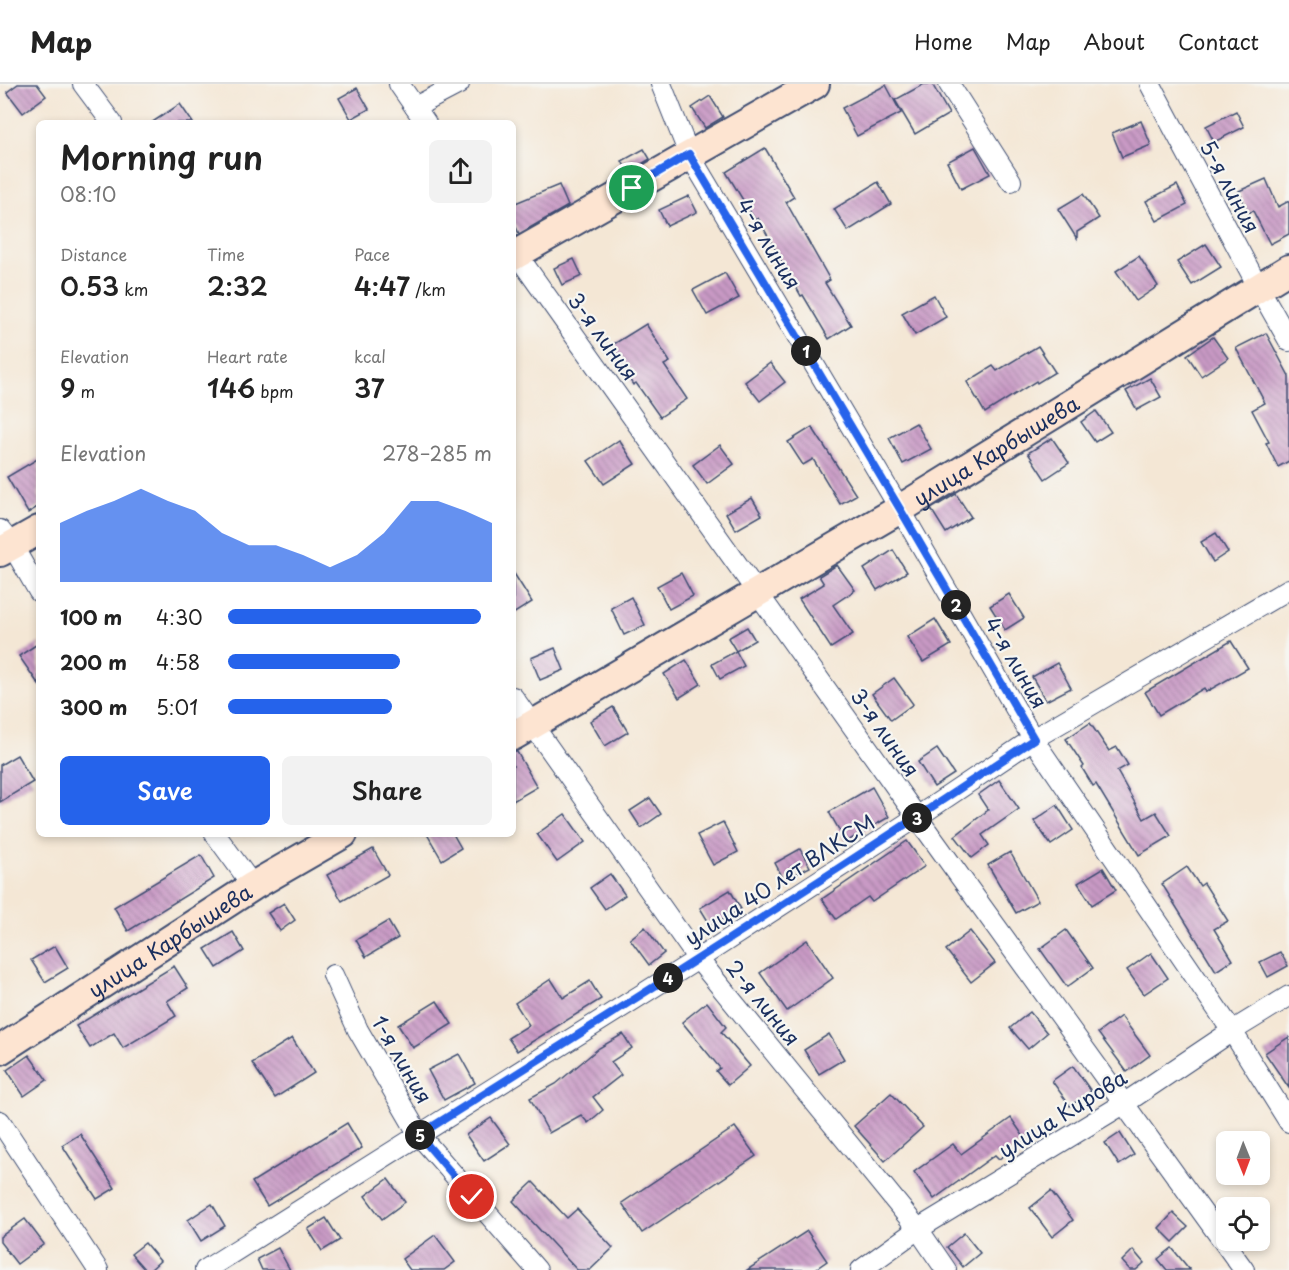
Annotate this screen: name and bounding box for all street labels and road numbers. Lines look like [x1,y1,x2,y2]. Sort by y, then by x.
street label: 5-я линия [1193,134,1269,238]
street label: 4-я линия [730,191,810,295]
street label: 3-я линия [561,285,647,387]
street label: улица Карбышева [907,387,1085,513]
street label: 4-я линия [978,610,1056,714]
street label: 3-я линия [844,681,928,783]
street label: улица 40 лет ВЛКСМ [677,805,881,953]
street label: улица Карбышева [81,875,258,1005]
street label: 2-я линия [719,952,809,1052]
street label: 1-я линия [365,1009,441,1109]
street label: улица Кирова [992,1061,1132,1165]

